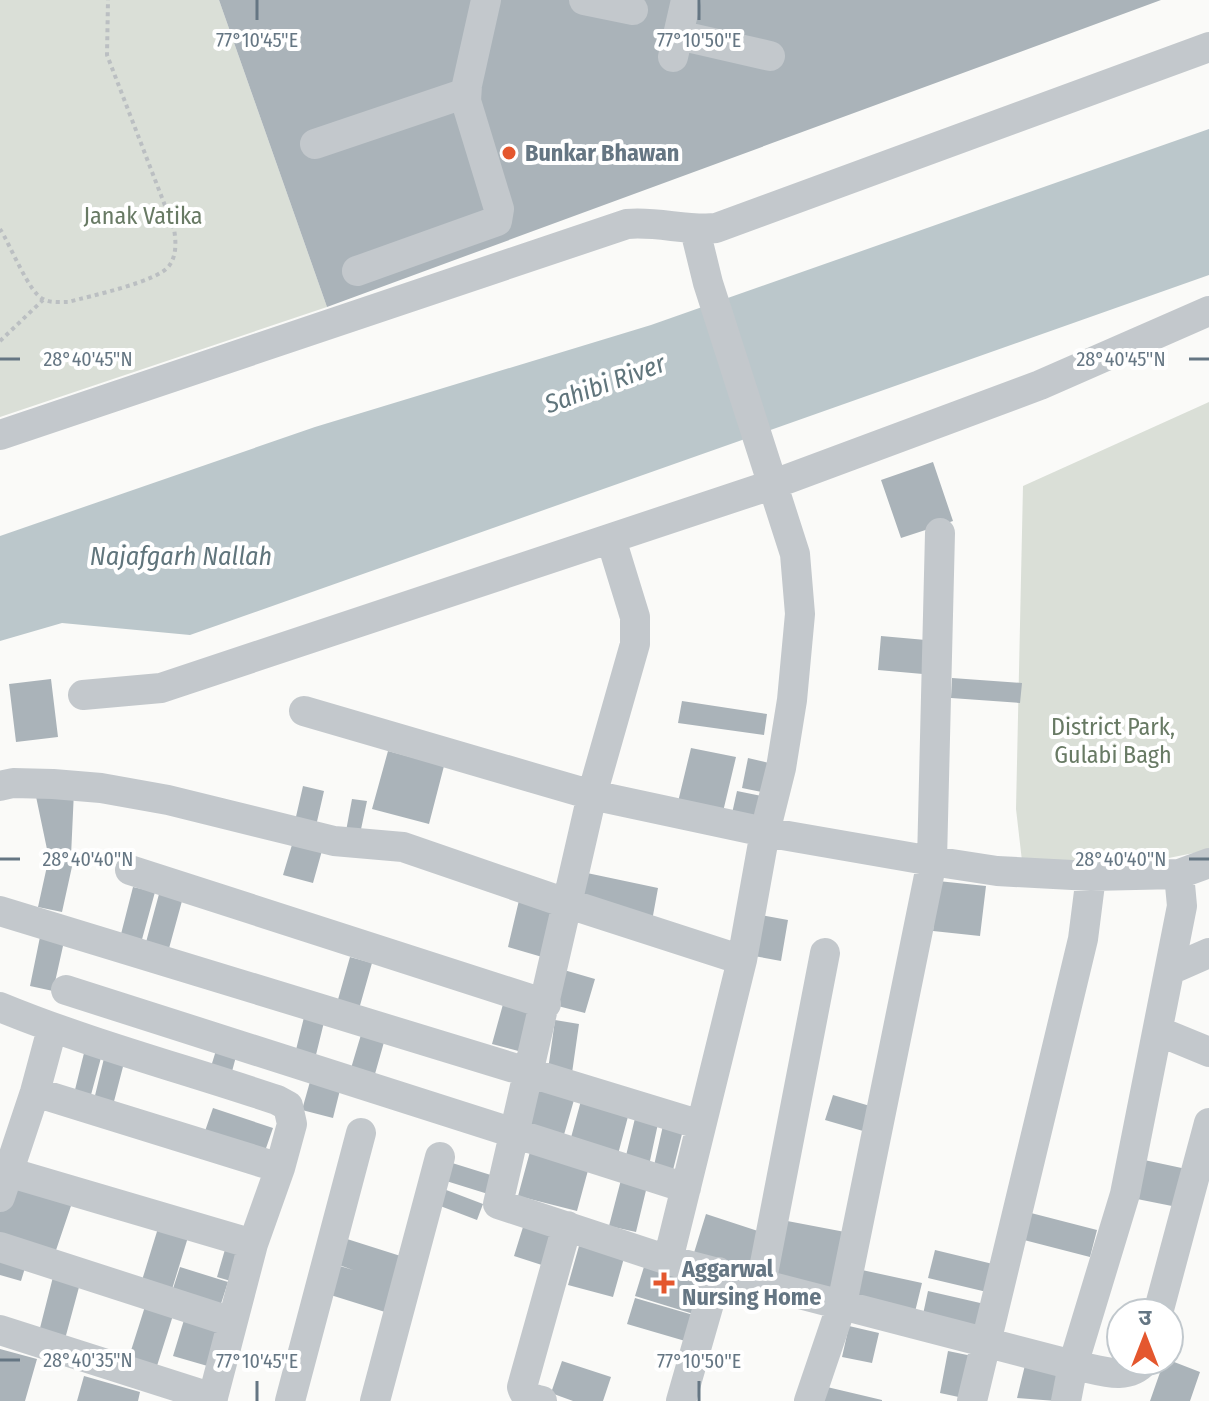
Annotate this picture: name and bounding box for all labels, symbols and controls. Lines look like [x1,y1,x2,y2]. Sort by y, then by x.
text: 77°10'45"E [216,28,298,52]
text: 77°10'50"E [657,28,741,52]
place label: Bunkar Bhawan [525,139,679,167]
marker: Bunkar Bhawan [500,144,518,162]
park label: Janak Vatika [83,202,203,230]
text: 28°40'45"N [43,347,133,371]
text: 28°40'45"N [1076,347,1166,371]
water label: Sahibi River [540,348,670,420]
water label: Najafgarh Nallah [90,541,272,572]
park label: District Park, Gulabi Bagh [1051,713,1175,769]
text: 28°40'40"N [43,847,133,871]
text: 28°40'40"N [1076,847,1166,871]
place label: Aggarwal Nursing Home [681,1255,821,1311]
marker: Aggarwal Nursing Home [653,1272,675,1294]
north arrow [1105,1297,1185,1377]
text: उ [1139,1304,1153,1331]
text: 28°40'35"N [43,1348,133,1372]
text: 77°10'45"E [216,1349,298,1373]
text: 77°10'50"E [657,1349,741,1373]

